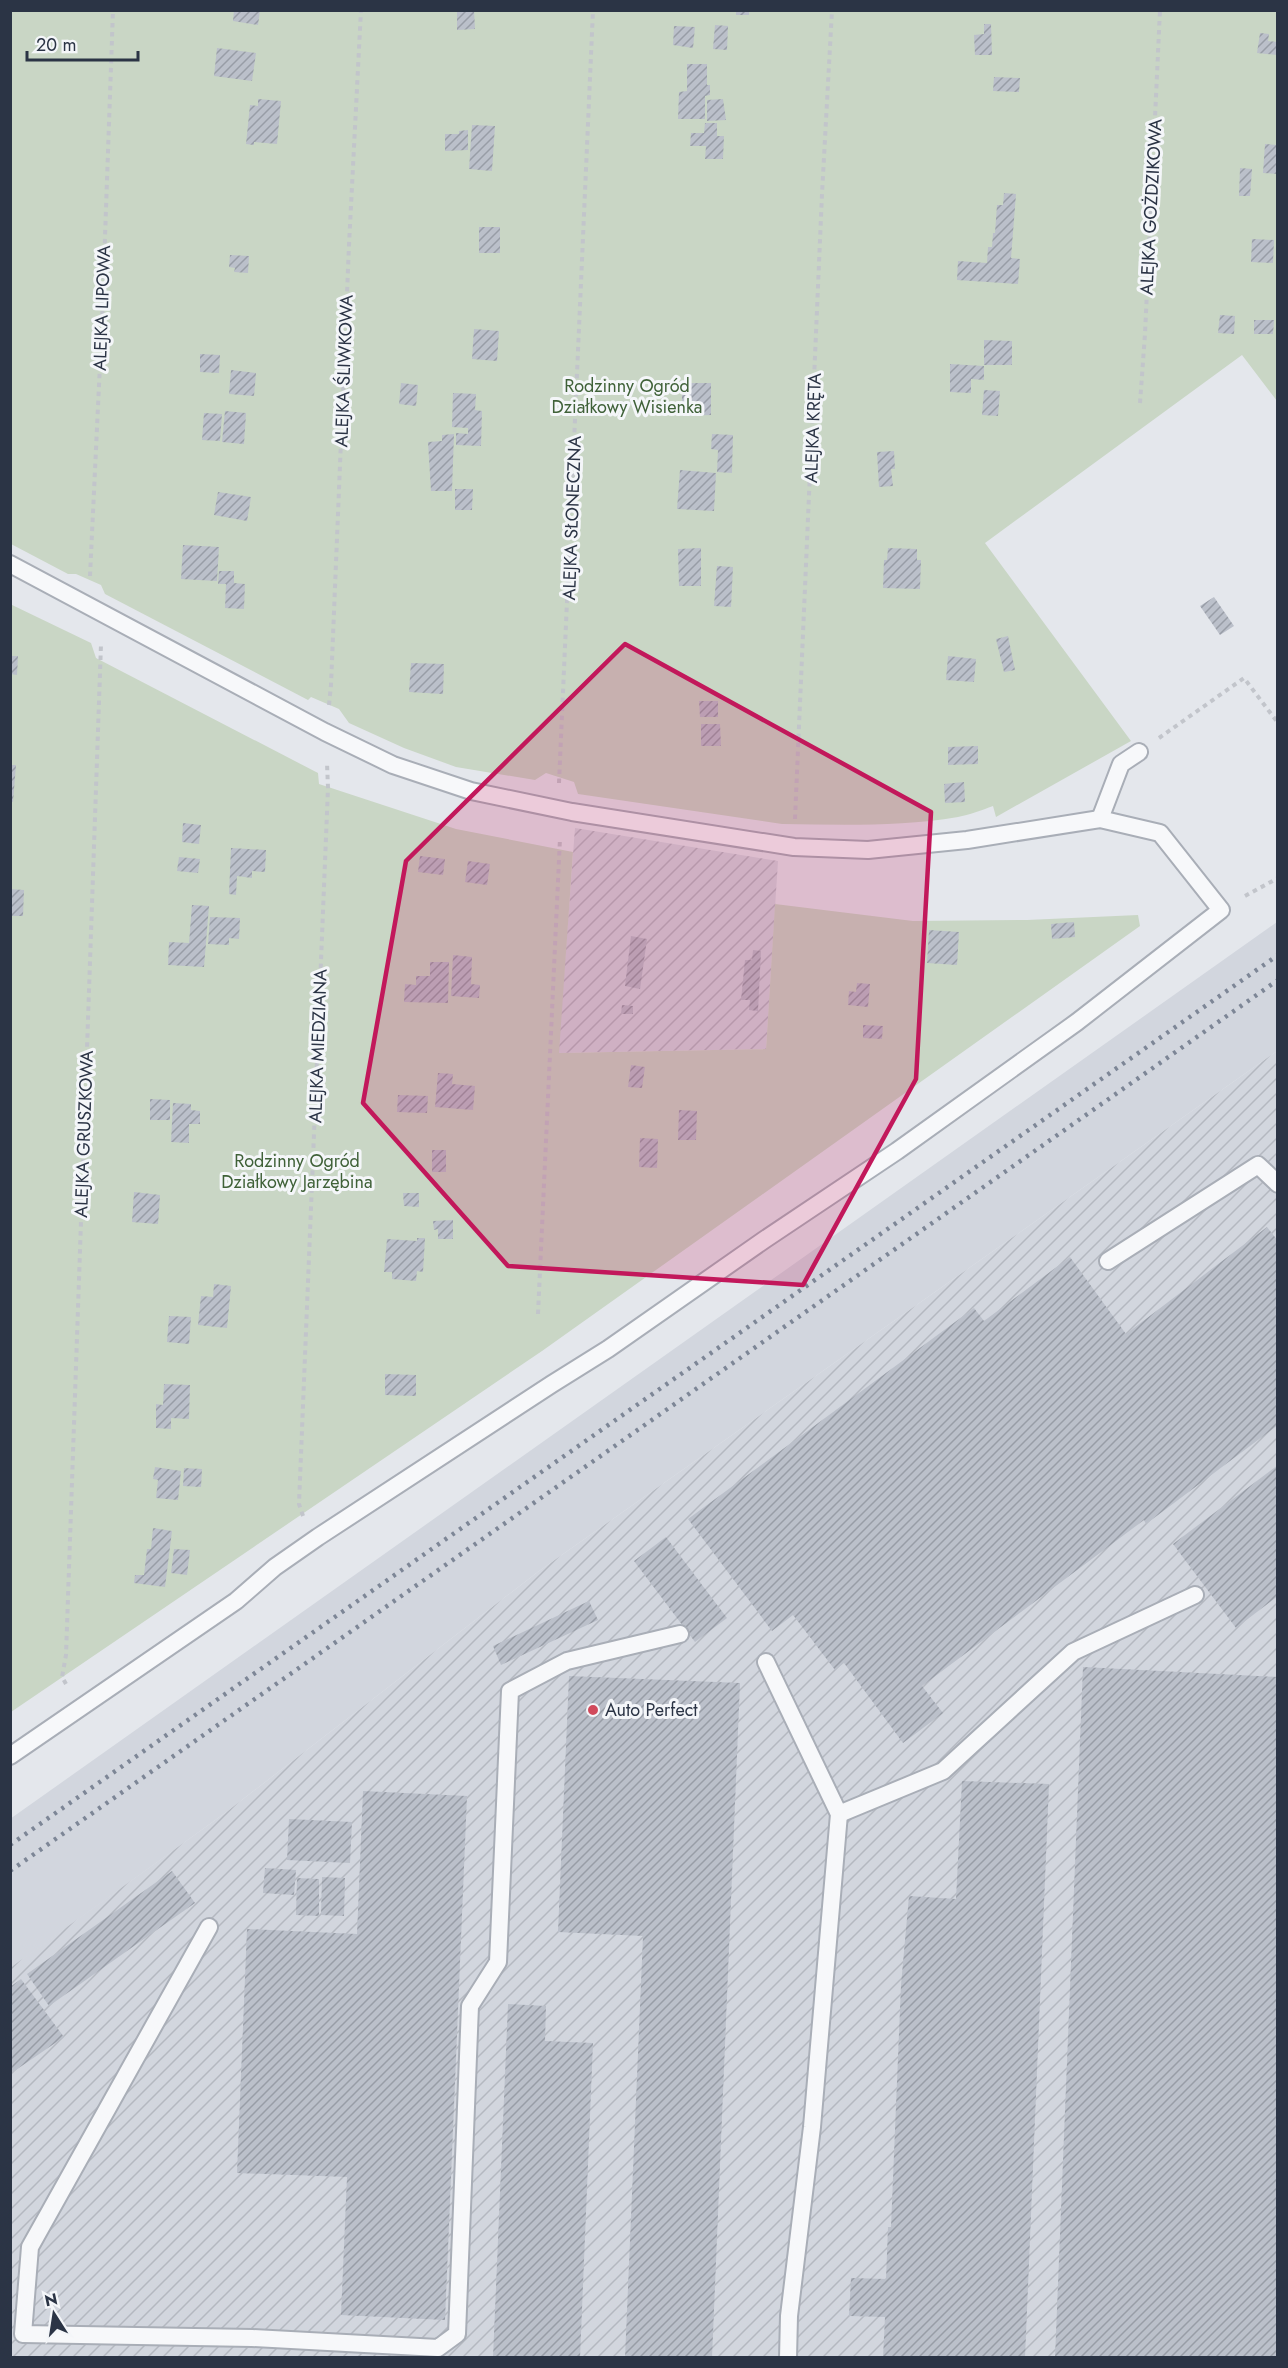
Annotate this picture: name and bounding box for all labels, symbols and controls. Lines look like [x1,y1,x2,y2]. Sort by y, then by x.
scale bar [27,24,138,62]
text: 20 m [36,32,76,58]
street label: ALEJKA GOŻDZIKOWA [1133,118,1169,296]
street label: ALEJKA LIPOWA [87,245,117,371]
street label: ALEJKA ŚLIWKOWA [328,294,360,448]
street label: ALEJKA KRĘTA [798,372,828,484]
park label: Rodzinny Ogród Działkowy Wisienka [551,373,703,420]
street label: ALEJKA SŁONECZNA [556,435,588,601]
street label: ALEJKA MIEDZIANA [302,968,334,1123]
street label: ALEJKA GRUSZKOWA [68,1050,100,1218]
park label: Rodzinny Ogród Działkowy Jarzębina [221,1148,373,1195]
place label: Auto Perfect [605,1697,698,1723]
marker: Auto Perfect [586,1703,600,1717]
north arrow [24,2284,84,2344]
text: N [42,2287,60,2312]

